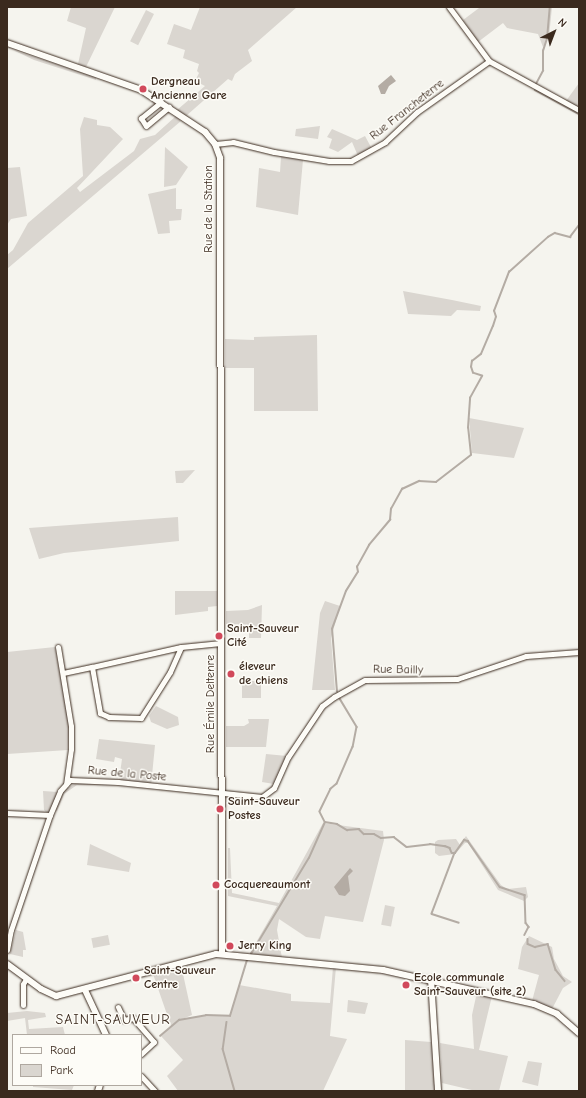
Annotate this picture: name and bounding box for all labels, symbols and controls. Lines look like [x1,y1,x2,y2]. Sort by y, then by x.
north arrow [534,12,574,52]
text: N [555,15,569,30]
place label: Dergneau Ancienne Gare [151,75,227,103]
street label: Rue Francheterre [367,77,447,143]
marker: Dergneau Ancienne Gare [138,84,148,94]
street label: Rue de la Station [202,165,216,253]
place label: Saint-Sauveur Cité [227,622,299,650]
marker: Saint-Sauveur Cité [214,631,224,641]
street label: Rue Émile Deltenre [204,655,218,753]
place label: éleveur de chiens [239,660,288,688]
street label: Rue Bailly [373,662,423,678]
marker: éleveur de chiens [226,669,236,679]
street label: Rue de la Poste [87,763,167,785]
place label: Saint-Sauveur Postes [228,795,300,823]
marker: Saint-Sauveur Postes [215,804,225,814]
place label: Cocquereaumont [224,878,310,892]
marker: Cocquereaumont [211,880,221,890]
place label: Jerry King [238,939,292,953]
marker: Jerry King [225,941,235,951]
place label: Saint-Sauveur Centre [144,964,216,992]
place label: Ecole communale Saint-Sauveur (site 2) [414,971,526,999]
marker: Saint-Sauveur Centre [131,973,141,983]
marker: Ecole communale Saint-Sauveur (site 2) [401,980,411,990]
district label: SAINT-SAUVEUR [55,1012,171,1028]
legend [12,1034,142,1086]
text: Road [50,1043,76,1057]
text: Park [50,1063,73,1077]

